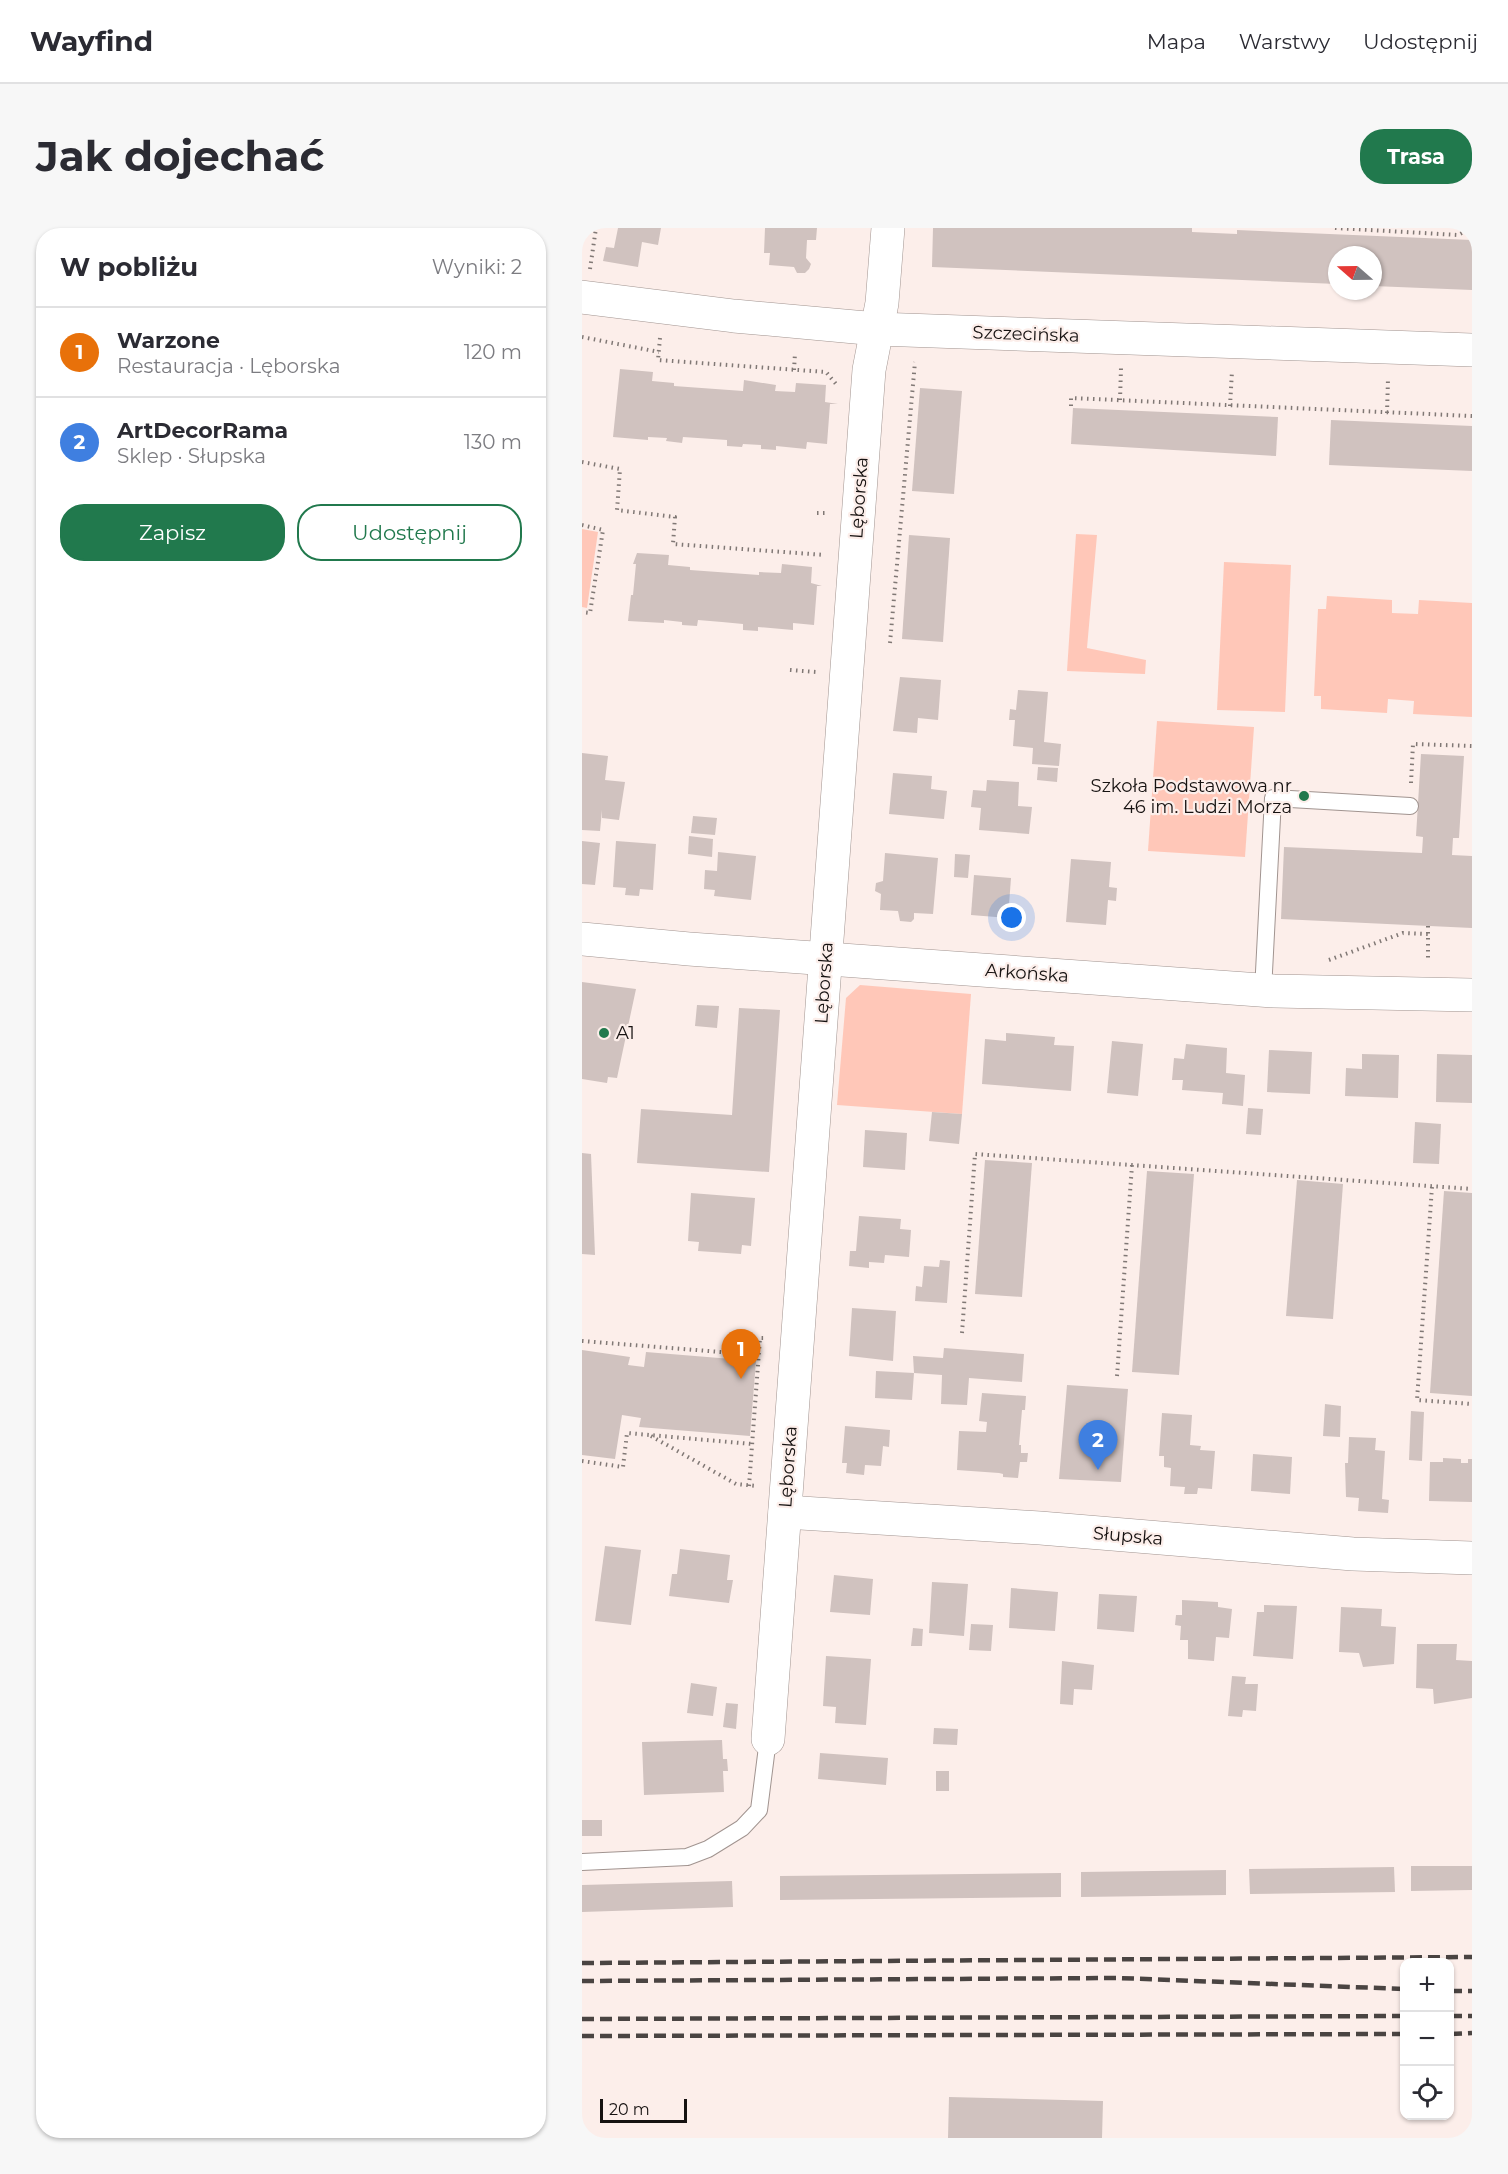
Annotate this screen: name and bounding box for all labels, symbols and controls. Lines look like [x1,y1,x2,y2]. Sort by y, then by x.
text: Wayfind [30,24,153,58]
text: Mapa [1147,29,1206,54]
text: Warstwy [1239,29,1330,54]
text: Udostępnij [1363,29,1478,54]
button: Trasa [1360,129,1472,184]
text: Jak dojechać [36,130,324,182]
north arrow [1328,246,1382,300]
text: W pobliżu [60,251,198,283]
text: Wyniki: 2 [432,255,522,279]
street label: Szczecińska [972,321,1080,347]
text: Warzone [117,327,220,354]
text: 1 [76,340,83,364]
text: 120 m [464,340,522,364]
text: Restauracja · Lęborska [117,354,340,378]
text: ArtDecorRama [117,417,288,444]
text: 2 [74,430,85,454]
text: 130 m [464,430,522,454]
text: Sklep · Słupska [117,444,266,468]
street label: Lęborska [845,456,873,540]
button: Zapisz [60,504,285,561]
button: Udostępnij [297,504,522,561]
place label: Szkoła Podstawowa nr 46 im. Ludzi Morza [1091,775,1292,818]
marker: Szkoła Podstawowa nr 46 im. Ludzi Morza [1297,789,1311,803]
your location [997,903,1026,932]
street label: Lęborska [810,941,838,1025]
street label: Arkońska [984,959,1070,987]
place label: A1 [616,1022,635,1044]
marker: A1 [597,1026,611,1040]
pin: 1 [722,1330,760,1379]
pin: 2 [1078,1420,1118,1470]
street label: Lęborska [774,1425,802,1509]
street label: Słupska [1092,1522,1164,1550]
map controls [1400,1958,1454,2120]
button: + [1400,1958,1454,2012]
button: − [1400,2012,1454,2066]
button: locate [1400,2066,1454,2120]
scale bar [600,2096,687,2124]
text: 20 m [609,2100,650,2119]

